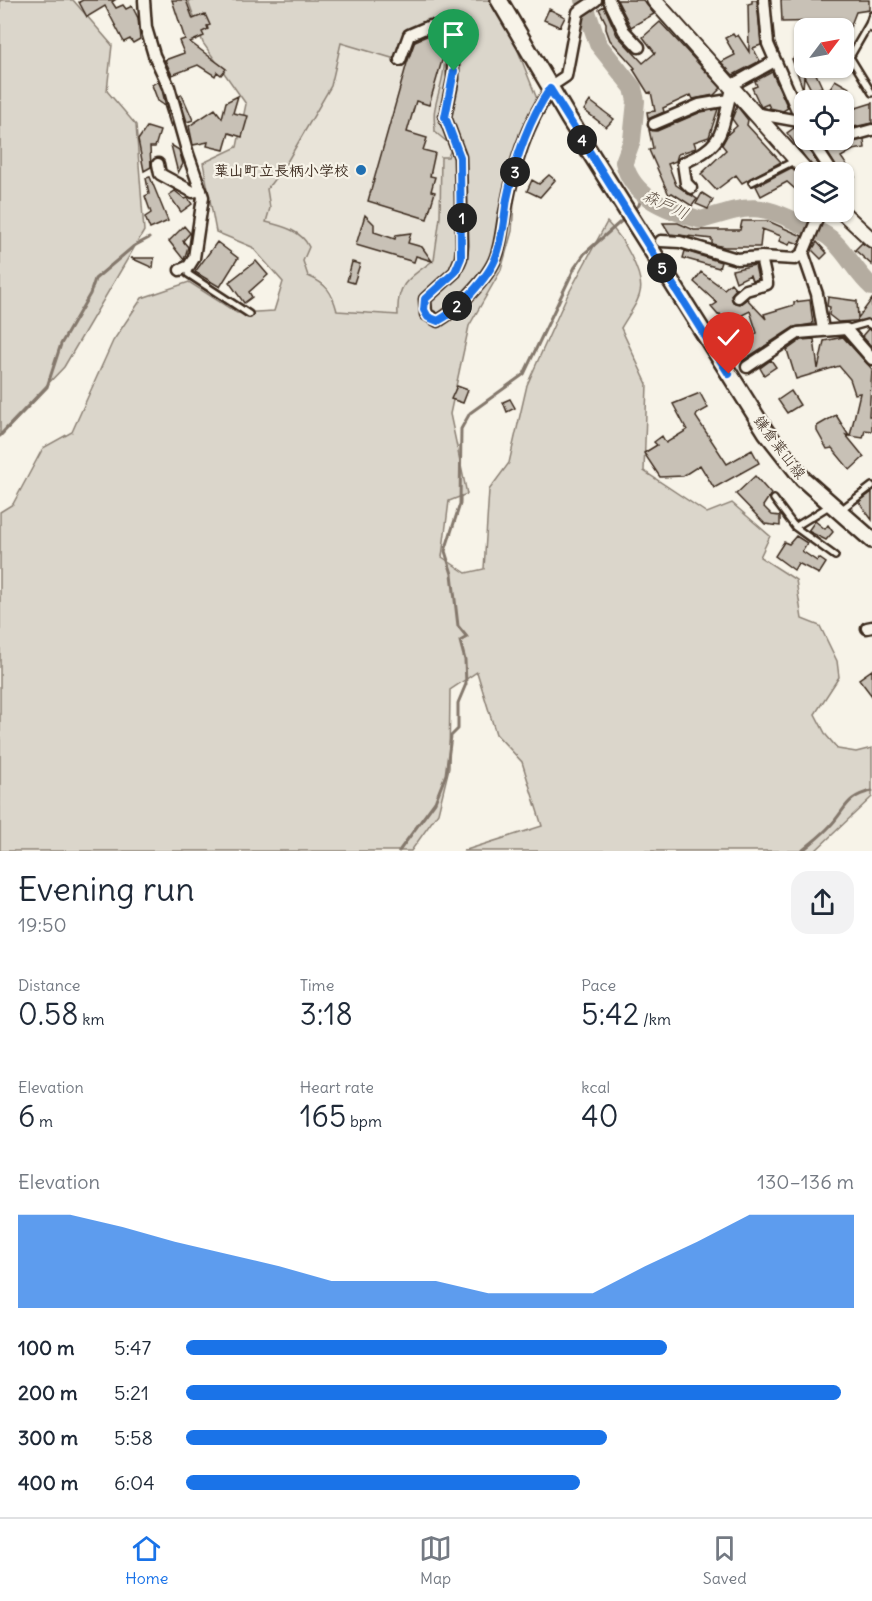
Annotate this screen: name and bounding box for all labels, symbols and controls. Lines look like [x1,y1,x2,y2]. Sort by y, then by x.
pin [428,9,479,71]
icon: arrive [437,18,470,51]
north arrow [794,18,854,78]
map controls [794,18,854,222]
button: locate [794,90,854,150]
pin: 4 [567,125,597,155]
text: 4 [577,130,587,150]
pin: 3 [500,157,530,187]
place label: 葉山町立長柄小学校 [214,161,349,180]
text: 3 [510,162,520,182]
button: layers [794,162,854,222]
marker: 葉山町立長柄小学校 [354,163,368,177]
water label: 森戸川 [640,185,692,223]
pin: 1 [447,203,477,233]
text: 1 [459,208,465,228]
pin: 5 [647,253,677,283]
text: 5 [657,258,667,278]
pin: 2 [442,291,472,321]
text: 2 [453,296,461,316]
pin [703,312,754,374]
icon: check [712,321,745,354]
street label: 鎌倉葉山線 [750,411,810,483]
text: Evening run [18,868,194,910]
button: share [791,871,854,934]
text: 19:50 [18,912,67,937]
text: Distance [18,975,80,995]
text: Time [300,975,334,995]
text: Pace [581,975,616,995]
text: 0.58 [18,995,78,1033]
text: 3:18 [300,995,353,1033]
text: 5:42 [581,995,639,1033]
text: km [78,1009,105,1029]
text: /km [639,1009,671,1029]
text: Elevation [18,1077,84,1097]
text: Heart rate [300,1077,374,1097]
text: kcal [581,1077,610,1097]
text: 6 [18,1097,35,1135]
text: 165 [300,1097,346,1135]
text: 40 [581,1097,618,1135]
text: m [35,1111,53,1131]
text: bpm [346,1111,382,1131]
text: Elevation [18,1169,100,1194]
text: 130–136 m [757,1169,854,1194]
text: 100 m [18,1335,75,1360]
text: 5:47 [114,1335,151,1360]
text: 200 m [18,1380,78,1405]
text: 5:21 [114,1380,149,1405]
text: 300 m [18,1425,78,1450]
text: 5:58 [114,1425,153,1450]
text: 400 m [18,1470,78,1495]
text: 6:04 [114,1470,155,1495]
tab: Home [125,1532,168,1588]
tab: Map [419,1532,452,1588]
tab: Saved [703,1532,747,1588]

